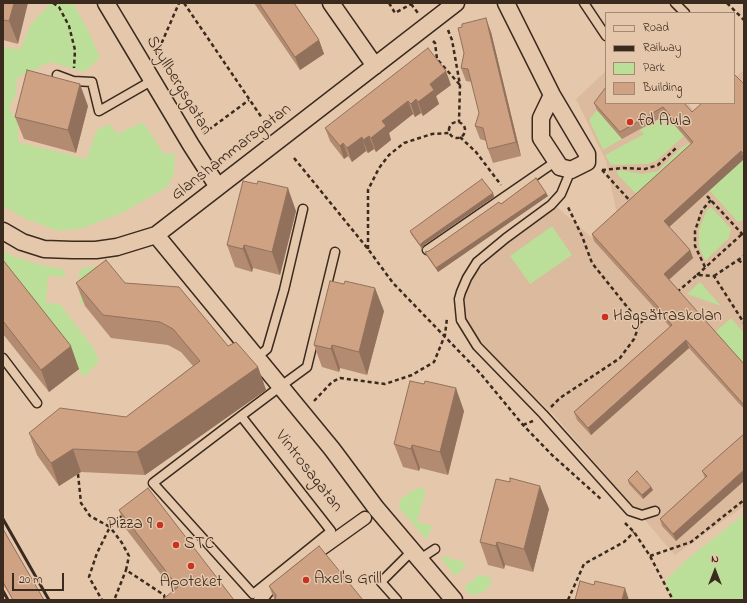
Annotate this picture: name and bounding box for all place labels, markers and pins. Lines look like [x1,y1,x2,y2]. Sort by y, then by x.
place label: fd Aula [638,112,691,132]
marker: fd Aula [625,117,635,127]
place label: Hagsätraskolan [613,307,722,327]
marker: Hagsätraskolan [600,312,610,322]
place label: Pizza 9 [107,515,152,535]
marker: Pizza 9 [155,520,165,530]
place label: STC [184,535,214,555]
marker: STC [171,540,181,550]
marker: Apoteket [186,561,196,571]
place label: Axel's Grill [314,570,382,590]
place label: Apoteket [160,573,222,593]
marker: Axel's Grill [301,575,311,585]

